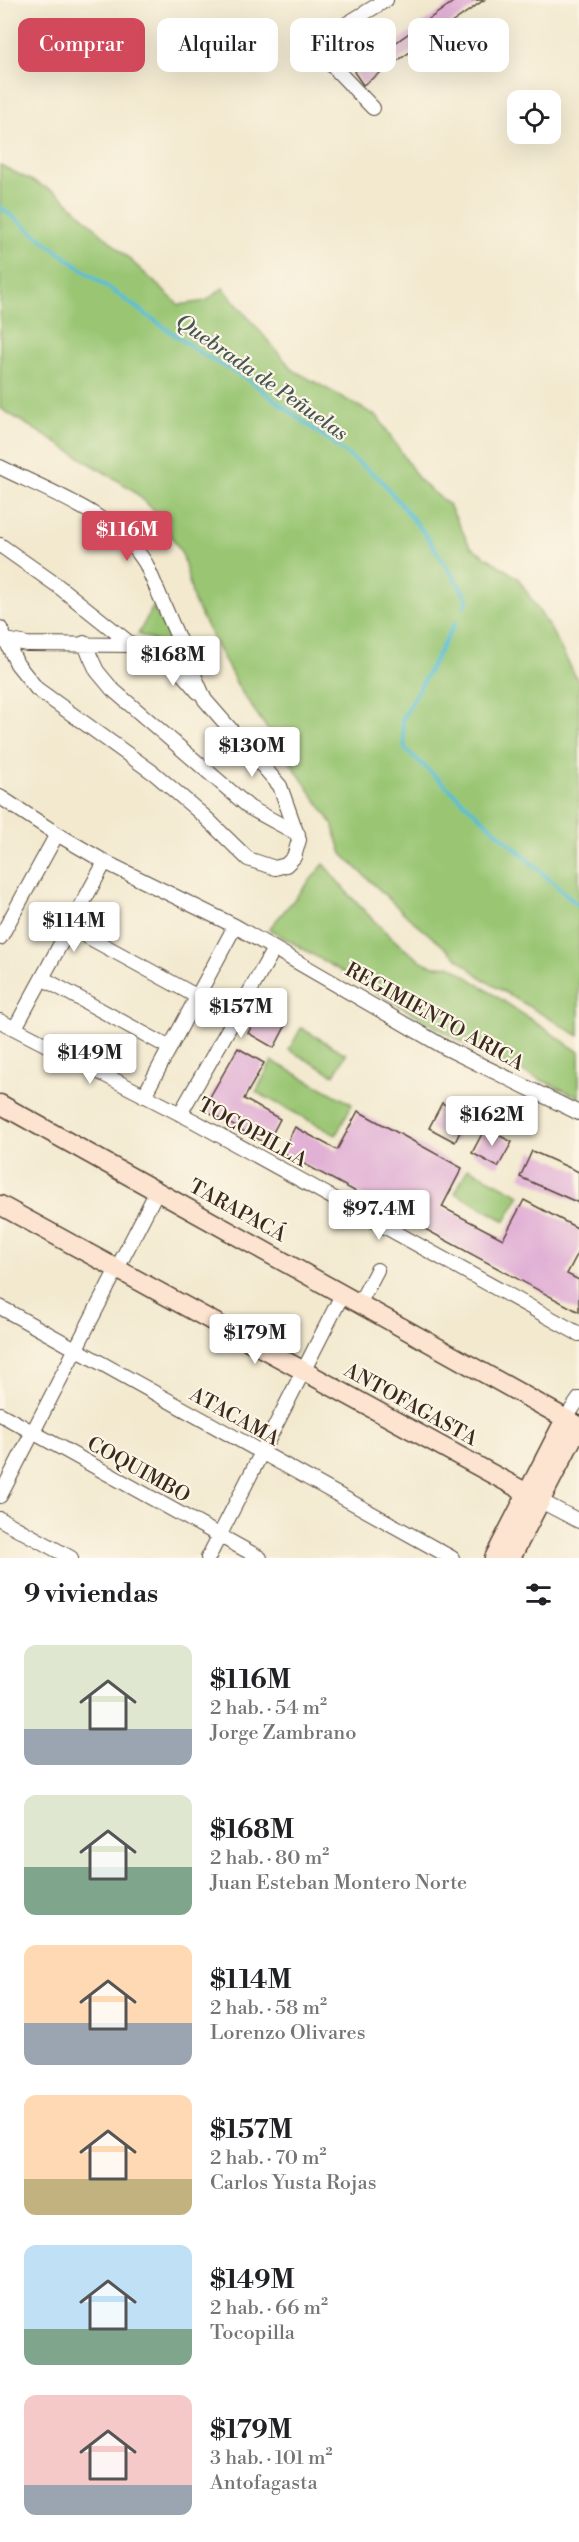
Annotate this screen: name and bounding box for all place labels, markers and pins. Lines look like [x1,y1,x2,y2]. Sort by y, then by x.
pin: $116M [85,511,169,562]
pin: $168M [131,636,215,687]
pin: $130M [210,727,294,778]
pin: $114M [32,902,116,953]
pin: $157M [199,988,283,1039]
pin: $149M [48,1034,132,1085]
pin: $162M [450,1096,534,1147]
pin: $97.4M [330,1190,428,1241]
pin: $179M [213,1314,297,1365]

